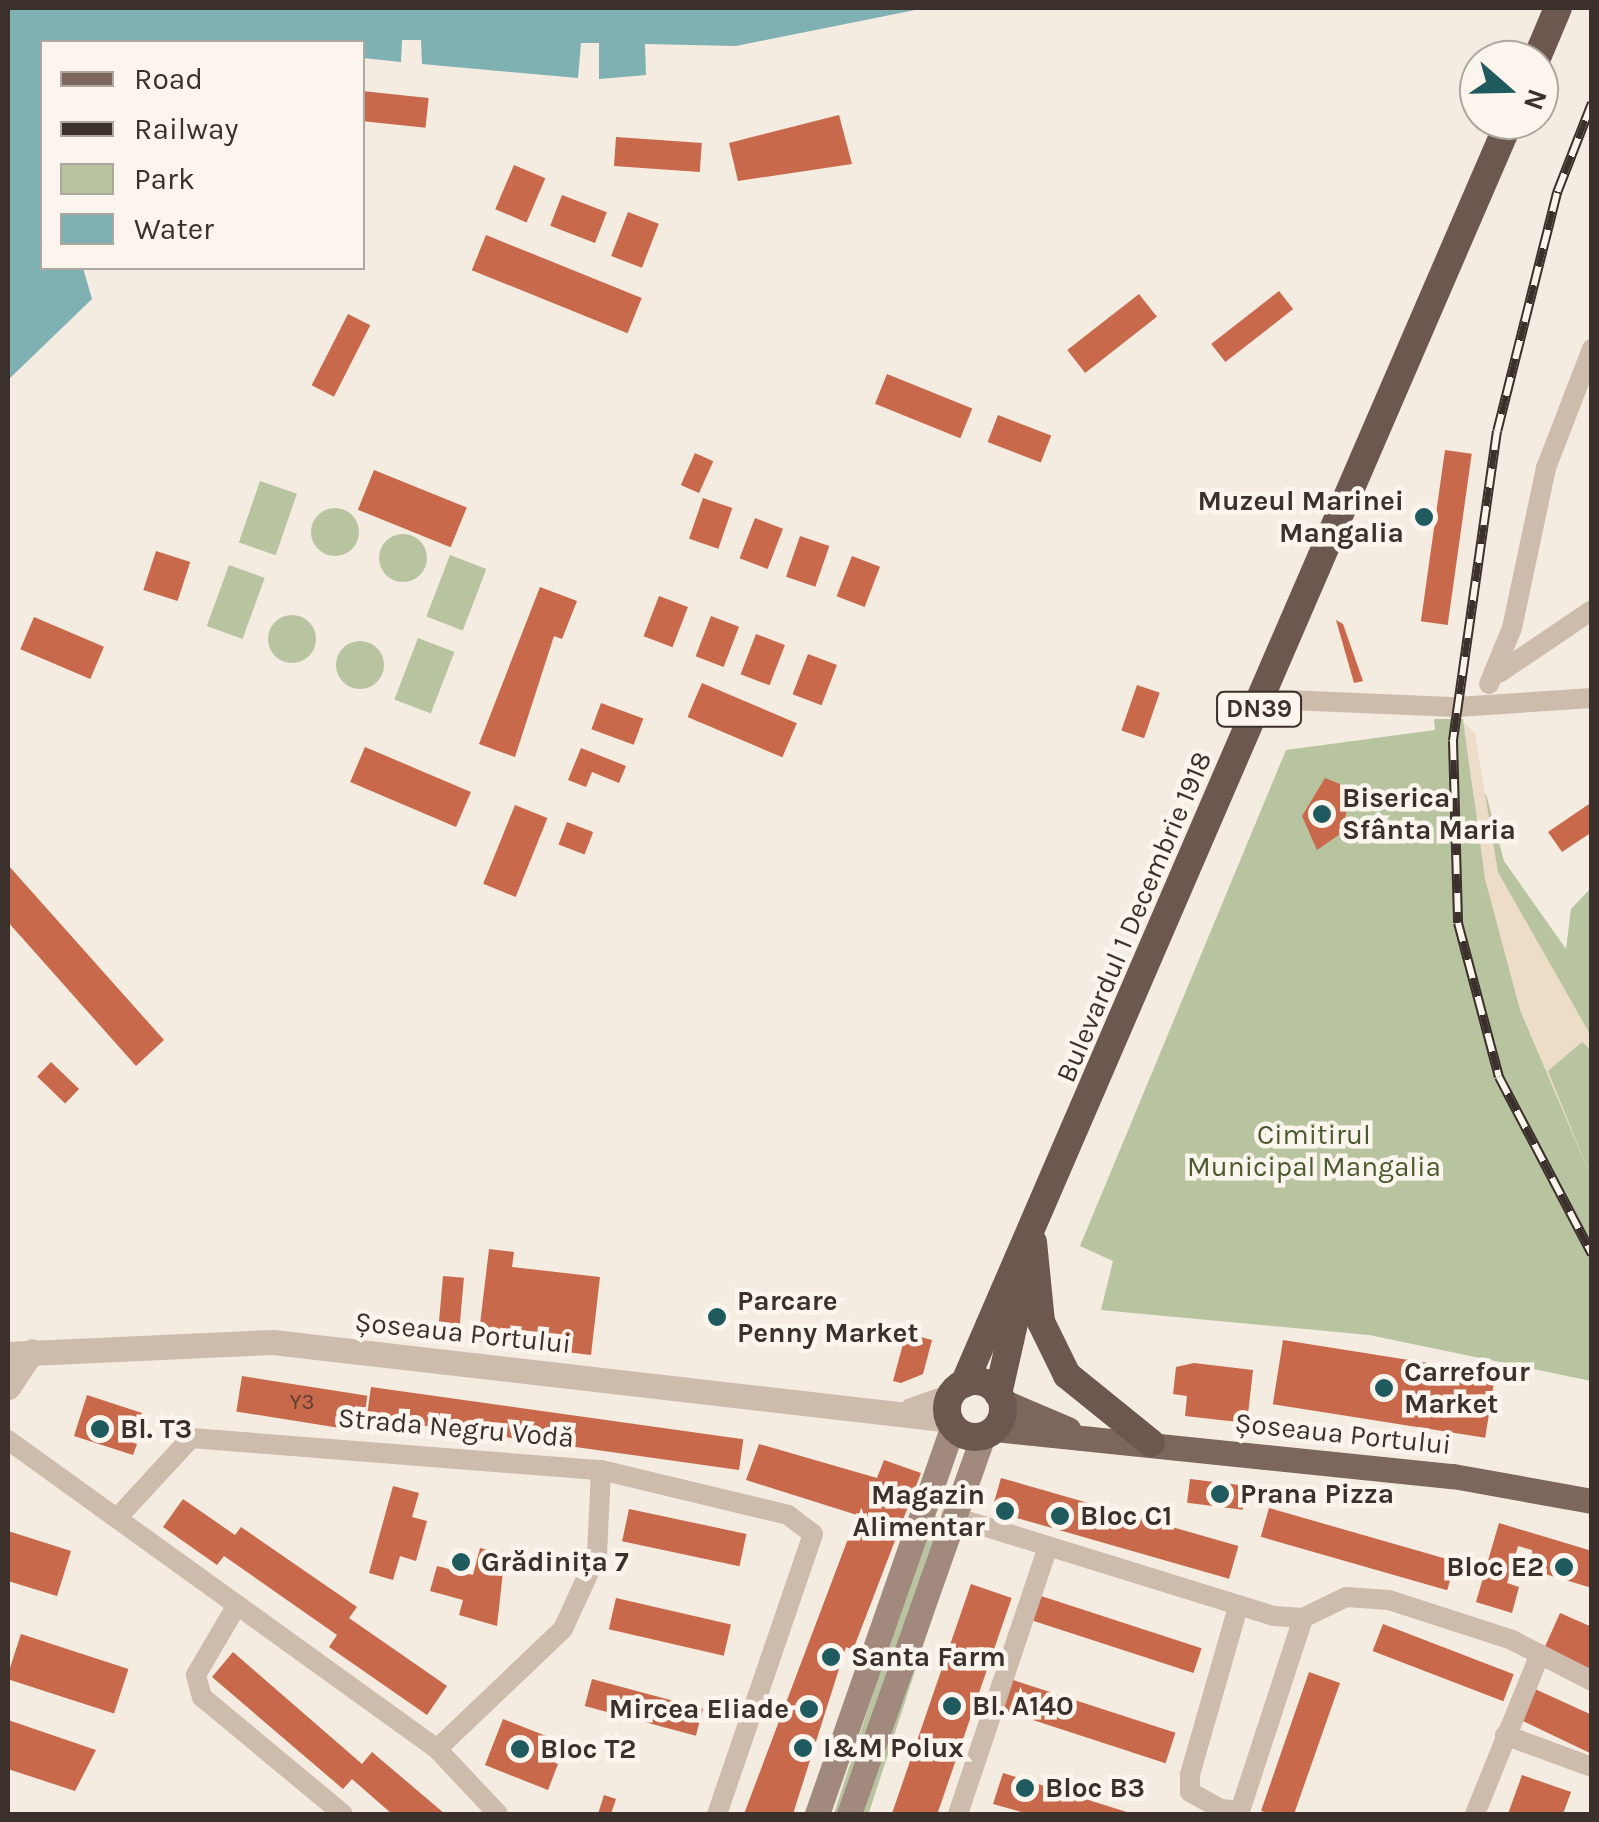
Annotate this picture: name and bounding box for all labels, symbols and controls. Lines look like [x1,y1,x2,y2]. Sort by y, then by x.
legend [40,40,365,270]
north arrow [1459,40,1559,140]
text: Road [134,61,203,97]
text: N [1517,85,1555,115]
text: Railway [134,111,238,147]
text: Park [134,161,195,197]
text: Water [134,211,214,247]
place label: Muzeul Marinei Mangalia [1198,484,1404,550]
marker: Muzeul Marinei Mangalia [1413,506,1435,528]
road number: DN39 [1214,689,1304,729]
street label: Bulevardul 1 Decembrie 1918 [1049,747,1219,1087]
place label: Biserica Sfânta Maria [1342,781,1516,847]
marker: Biserica Sfânta Maria [1311,803,1333,825]
park label: Cimitirul Municipal Mangalia [1187,1118,1441,1184]
place label: Parcare Penny Market [737,1284,918,1350]
street label: Șoseaua Portului [353,1305,573,1361]
marker: Parcare Penny Market [706,1306,728,1328]
place label: Carrefour Market [1404,1355,1530,1421]
marker: Carrefour Market [1373,1377,1395,1399]
house number: Y3 [289,1390,315,1416]
street label: Strada Negru Vodă [337,1401,575,1455]
street label: Șoseaua Portului [1233,1406,1453,1462]
place label: Bl. T3 [120,1412,192,1446]
marker: Bl. T3 [89,1418,111,1440]
place label: Prana Pizza [1240,1477,1394,1511]
place label: Magazin Alimentar [853,1478,985,1544]
marker: Prana Pizza [1209,1483,1231,1505]
place label: Bloc C1 [1080,1499,1172,1533]
marker: Magazin Alimentar [994,1500,1016,1522]
marker: Bloc C1 [1049,1505,1071,1527]
place label: Grădinița 7 [481,1545,629,1579]
place label: Bloc E2 [1446,1550,1544,1584]
marker: Grădinița 7 [450,1551,472,1573]
marker: Bloc E2 [1553,1556,1575,1578]
place label: Santa Farm [851,1640,1006,1674]
marker: Santa Farm [820,1646,842,1668]
place label: Bl. A140 [972,1689,1074,1723]
place label: Mircea Eliade [609,1692,789,1726]
marker: Bl. A140 [941,1695,963,1717]
marker: Mircea Eliade [798,1698,820,1720]
place label: I&M Polux [823,1731,964,1765]
place label: Bloc T2 [540,1732,636,1766]
marker: I&M Polux [792,1737,814,1759]
marker: Bloc T2 [509,1738,531,1760]
place label: Bloc B3 [1045,1771,1145,1805]
marker: Bloc B3 [1014,1777,1036,1799]

